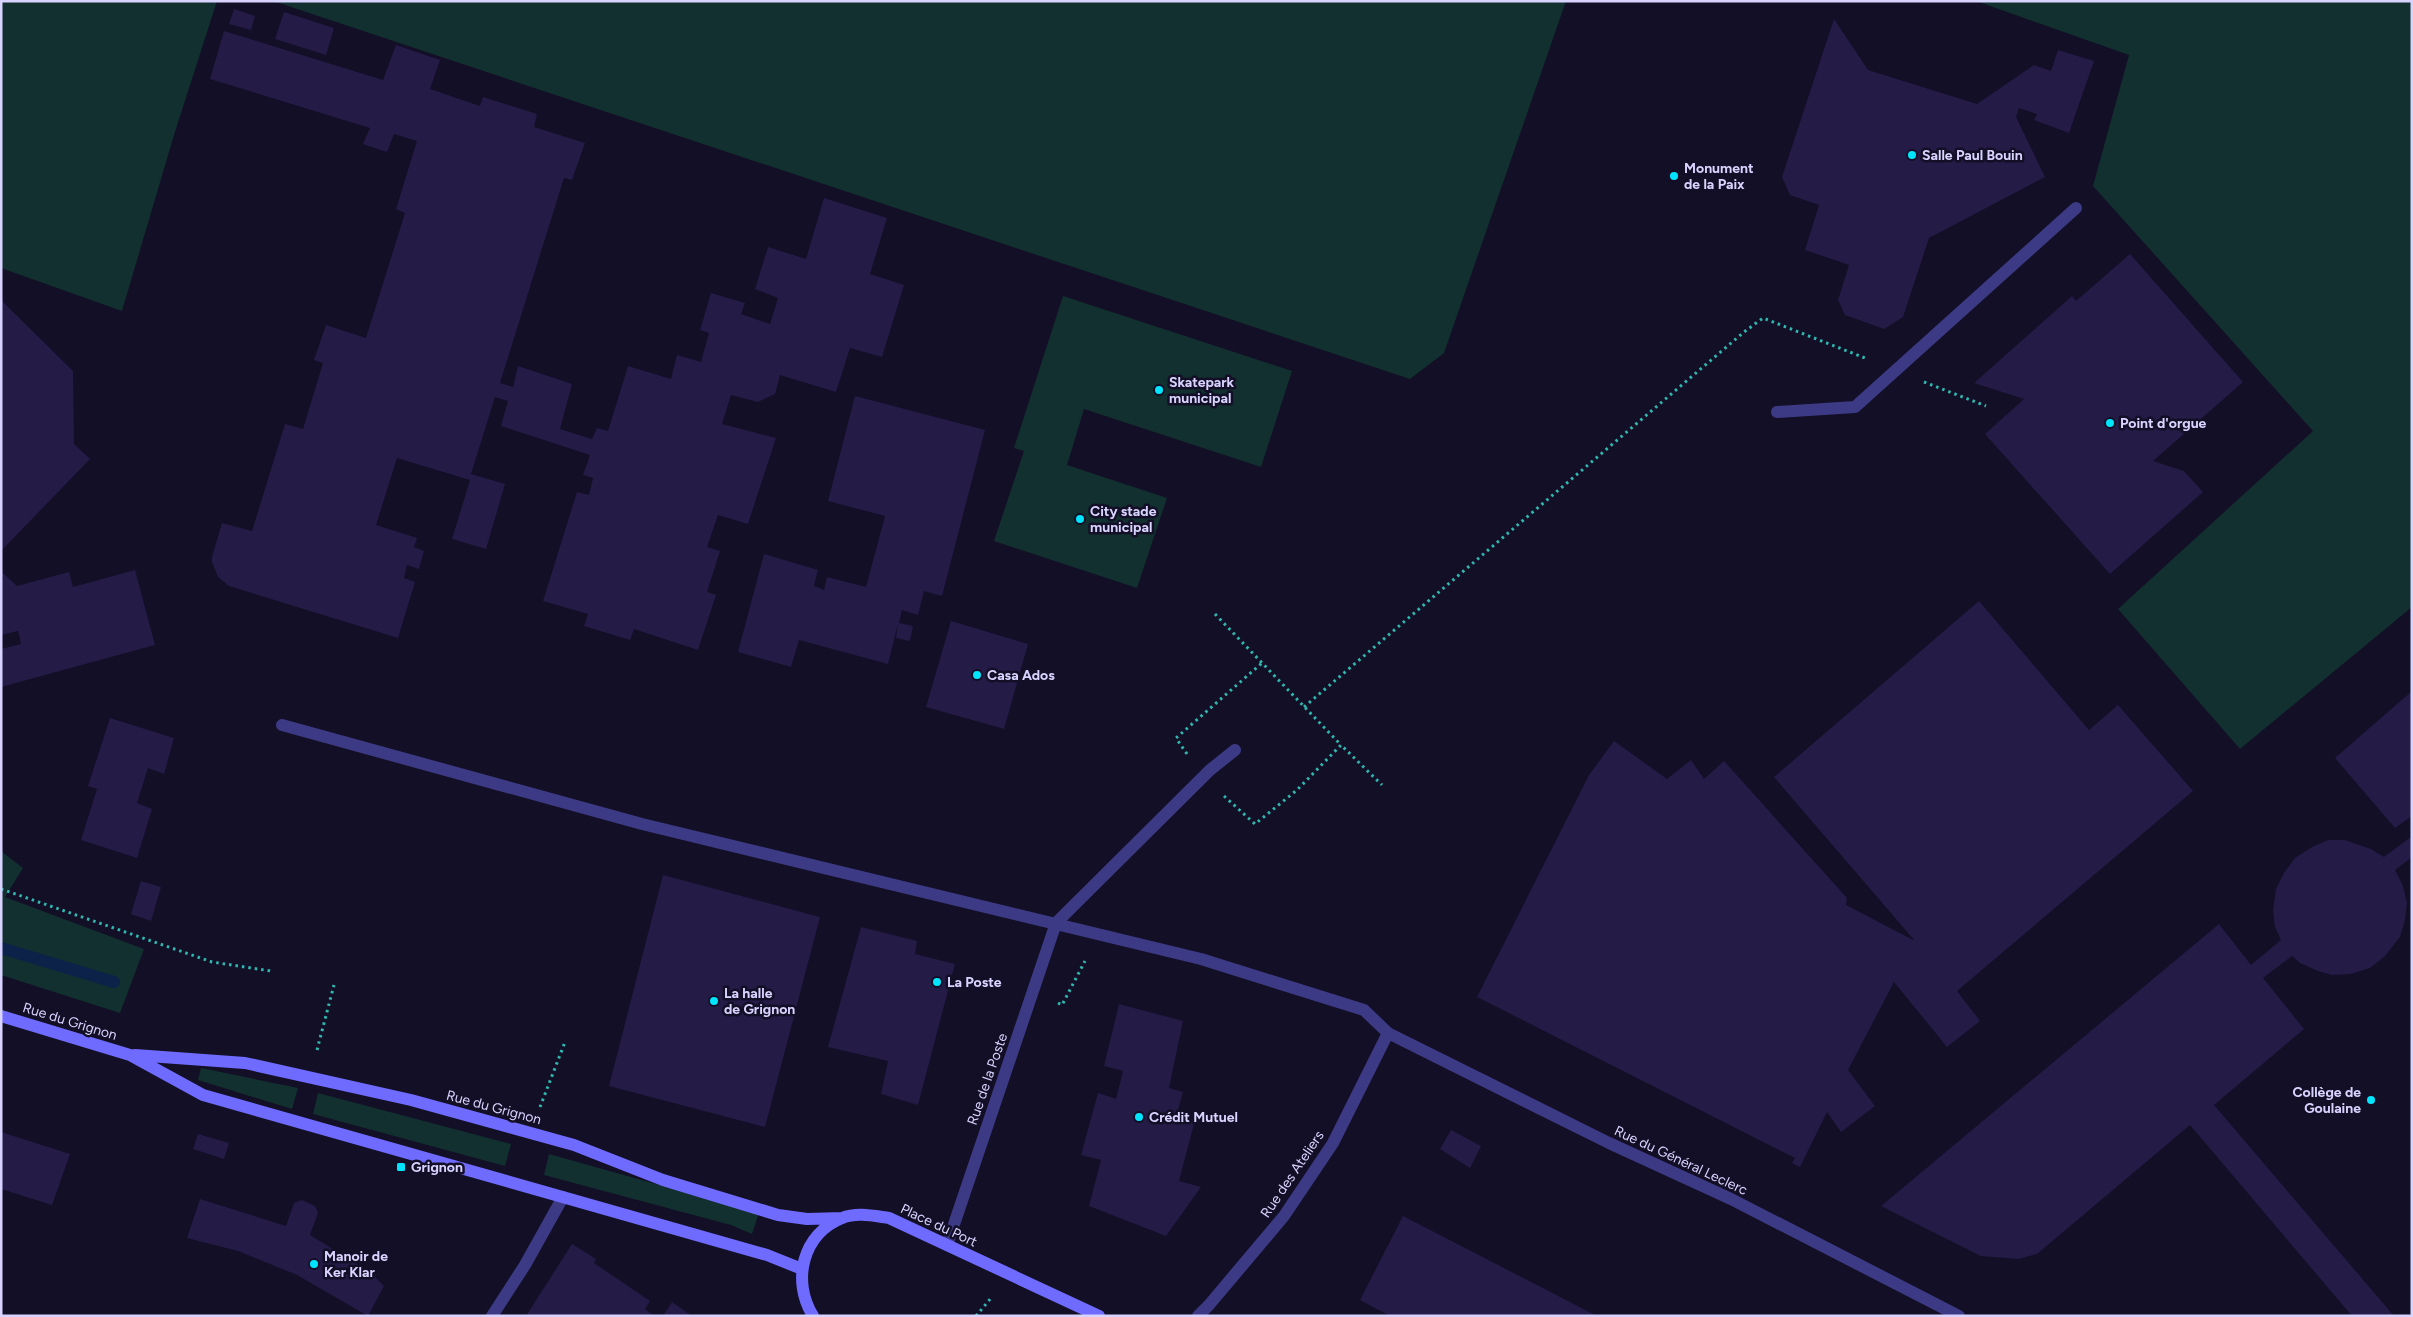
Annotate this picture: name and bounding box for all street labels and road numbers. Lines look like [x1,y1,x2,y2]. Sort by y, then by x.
street label: Rue du Grignon [21,999,119,1044]
street label: Rue de la Poste [964,1031,1011,1127]
street label: Rue du Grignon [444,1087,543,1128]
street label: Rue du Général Leclerc [1612,1122,1750,1199]
street label: Rue des Ateliers [1257,1128,1328,1221]
street label: Place du Port [898,1200,980,1251]

